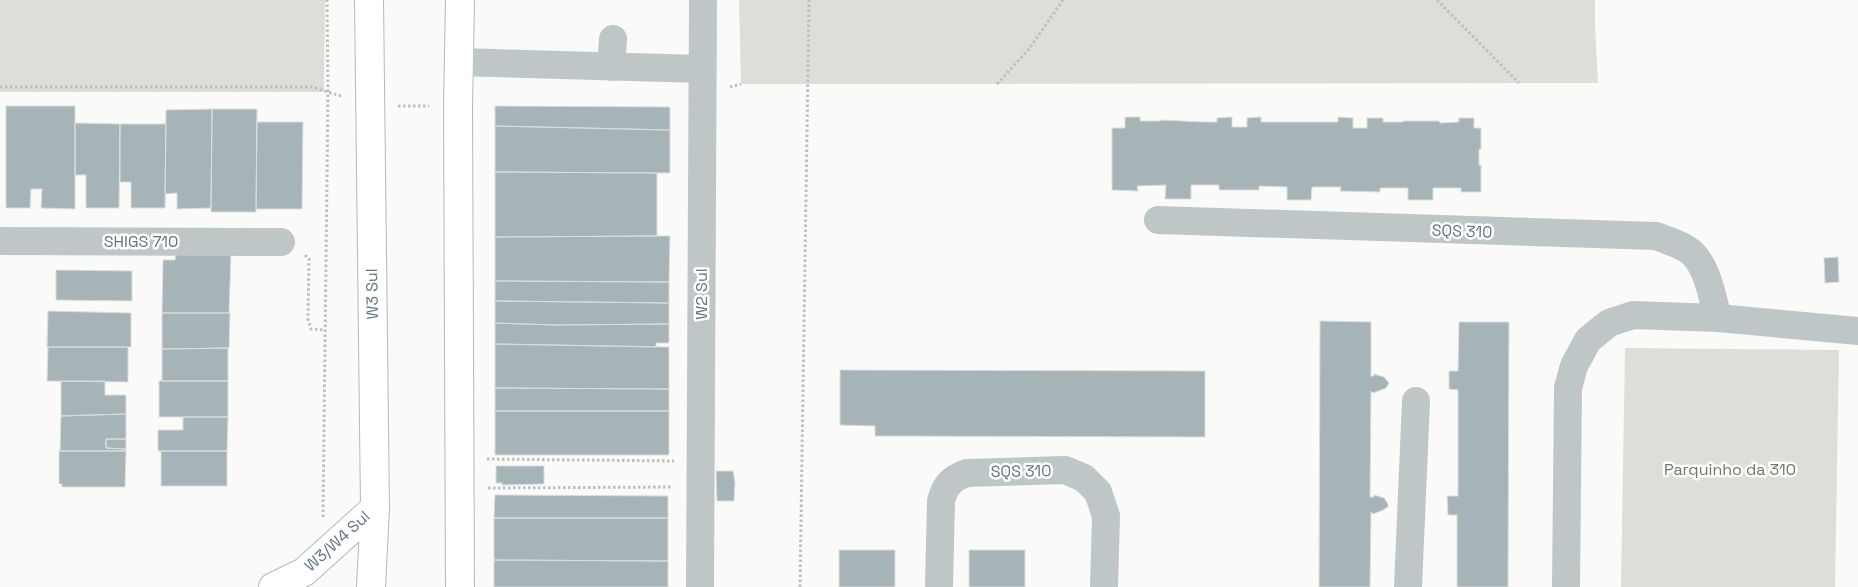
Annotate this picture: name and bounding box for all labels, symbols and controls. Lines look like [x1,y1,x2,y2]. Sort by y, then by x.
street label: SQS 310 [1431,219,1493,243]
street label: SHIGS 710 [104,231,178,252]
street label: W3 Sul [361,268,383,320]
street label: W2 Sul [691,268,712,320]
park label: Parquinho da 310 [1664,459,1796,480]
street label: SQS 310 [990,460,1052,482]
street label: W3/W4 Sul [300,506,374,576]

